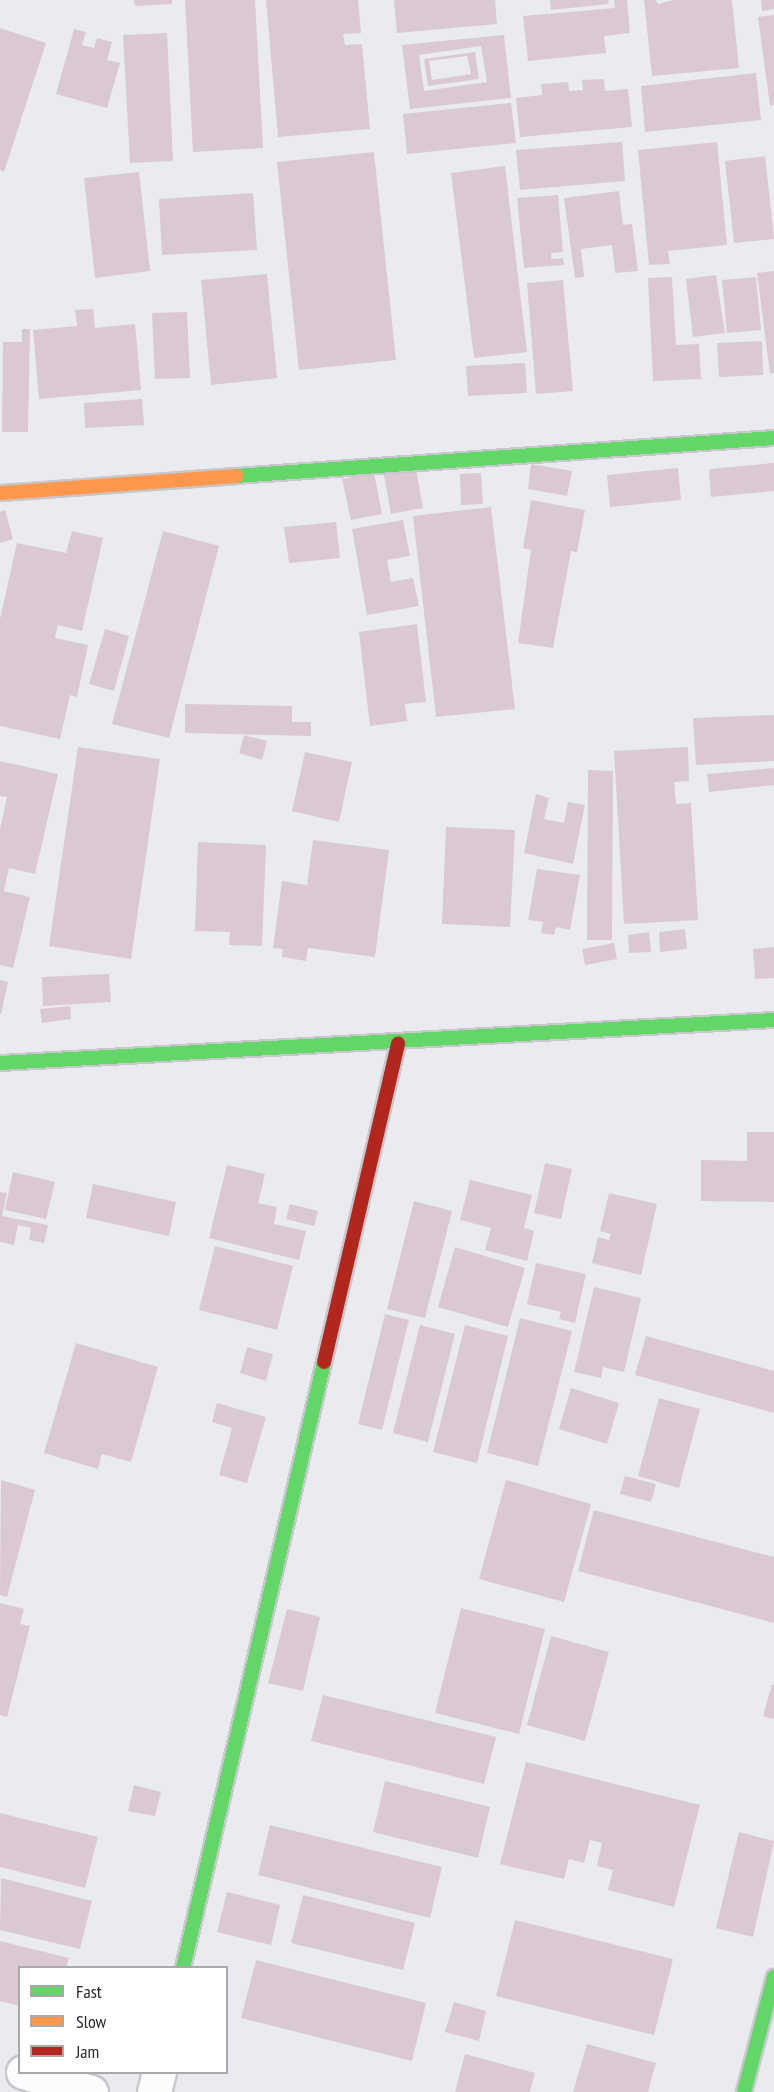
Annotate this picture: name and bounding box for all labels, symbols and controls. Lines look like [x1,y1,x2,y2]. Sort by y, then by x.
legend [18,1966,228,2074]
text: Fast [76,1980,102,2003]
text: Slow [76,2010,106,2033]
text: Jam [76,2040,99,2063]

